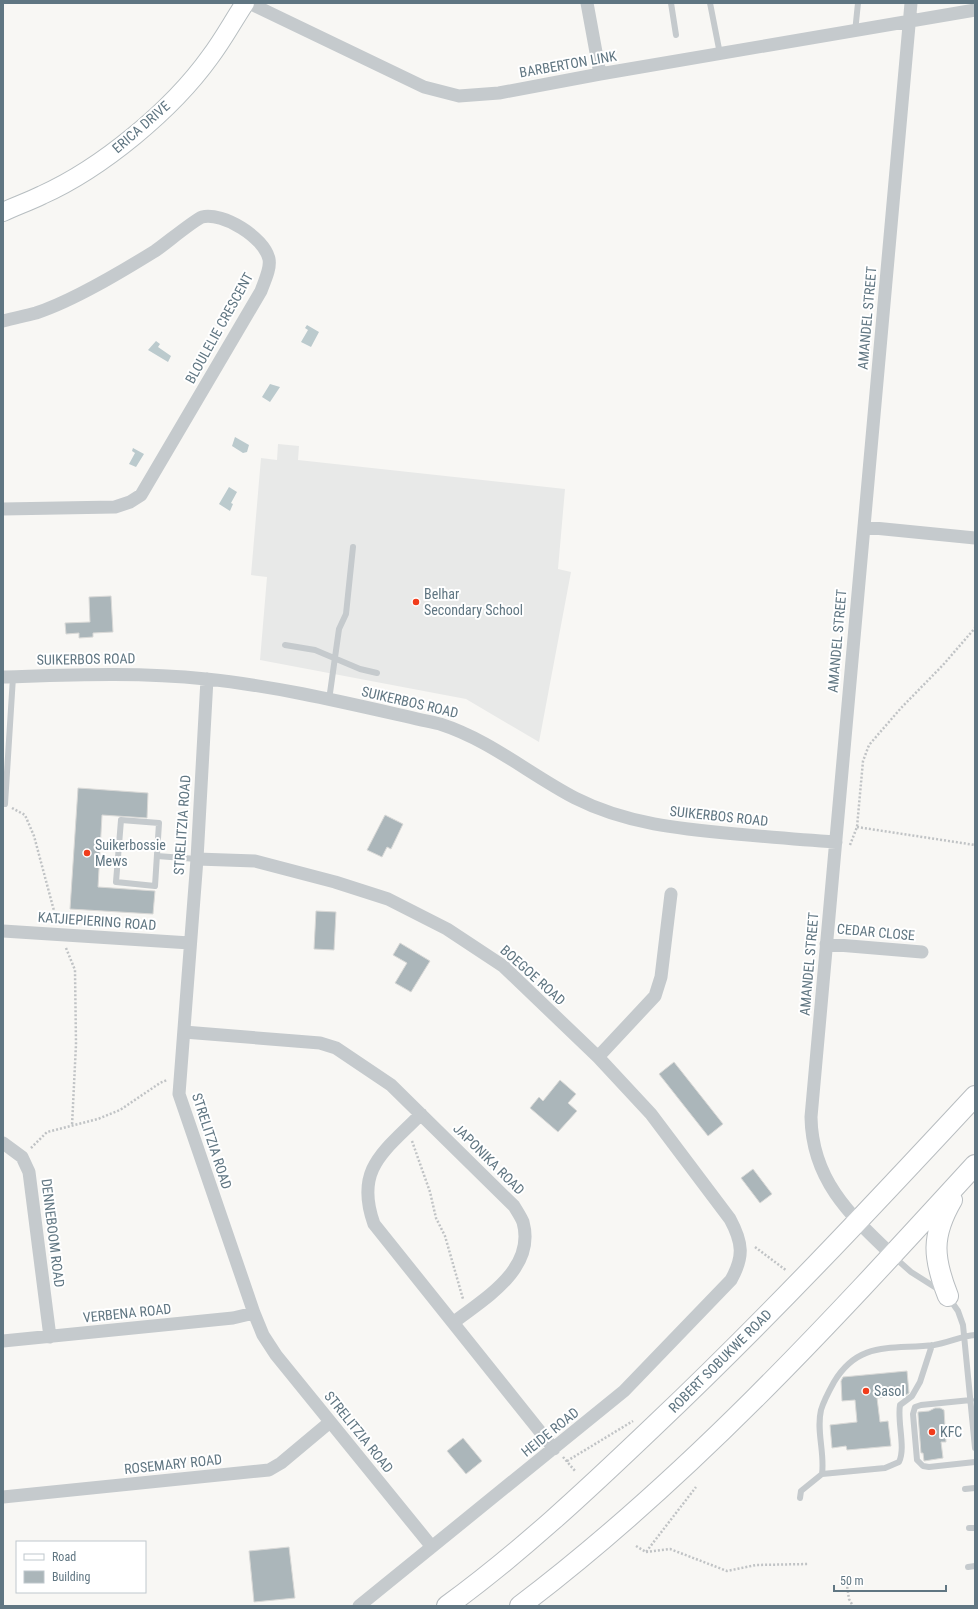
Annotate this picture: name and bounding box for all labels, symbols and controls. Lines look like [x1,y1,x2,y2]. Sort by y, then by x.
street label: BARBERTON LINK [518,48,618,80]
street label: ERICA DRIVE [109,98,173,156]
street label: AMANDEL STREET [855,266,879,370]
street label: BLOULELIE CRESCENT [182,270,256,386]
place label: Belhar Secondary School [424,586,523,618]
street label: AMANDEL STREET [825,589,849,693]
marker: Belhar Secondary School [411,597,421,607]
street label: SUIKERBOS ROAD [36,650,136,668]
street label: SUIKERBOS ROAD [360,683,460,721]
street label: STRELITZIA ROAD [171,774,193,876]
street label: SUIKERBOS ROAD [669,803,769,829]
place label: Suikerbossie Mews [95,837,166,869]
marker: Suikerbossie Mews [82,848,92,858]
street label: KATJIEPIERING ROAD [37,909,157,933]
street label: AMANDEL STREET [797,912,821,1016]
street label: CEDAR CLOSE [836,921,916,943]
street label: BOEGOE ROAD [497,942,569,1008]
street label: STRELITZIA ROAD [189,1091,235,1191]
street label: JAPONIKA ROAD [450,1120,528,1198]
street label: DENNEBOOM ROAD [38,1178,68,1288]
street label: VERBENA ROAD [82,1300,172,1326]
street label: ROBERT SOBUKWE ROAD [665,1306,775,1416]
place label: Sasol [874,1383,905,1399]
marker: Sasol [861,1386,871,1396]
street label: STRELITZIA ROAD [321,1388,397,1476]
street label: HEIDE ROAD [518,1404,582,1460]
place label: KFC [940,1424,962,1440]
marker: KFC [927,1427,937,1437]
street label: ROSEMARY ROAD [123,1451,223,1477]
legend [16,1541,146,1593]
text: Road [52,1550,76,1564]
scale bar [834,1567,946,1593]
text: Building [52,1570,90,1584]
text: 50 m [840,1574,864,1588]

